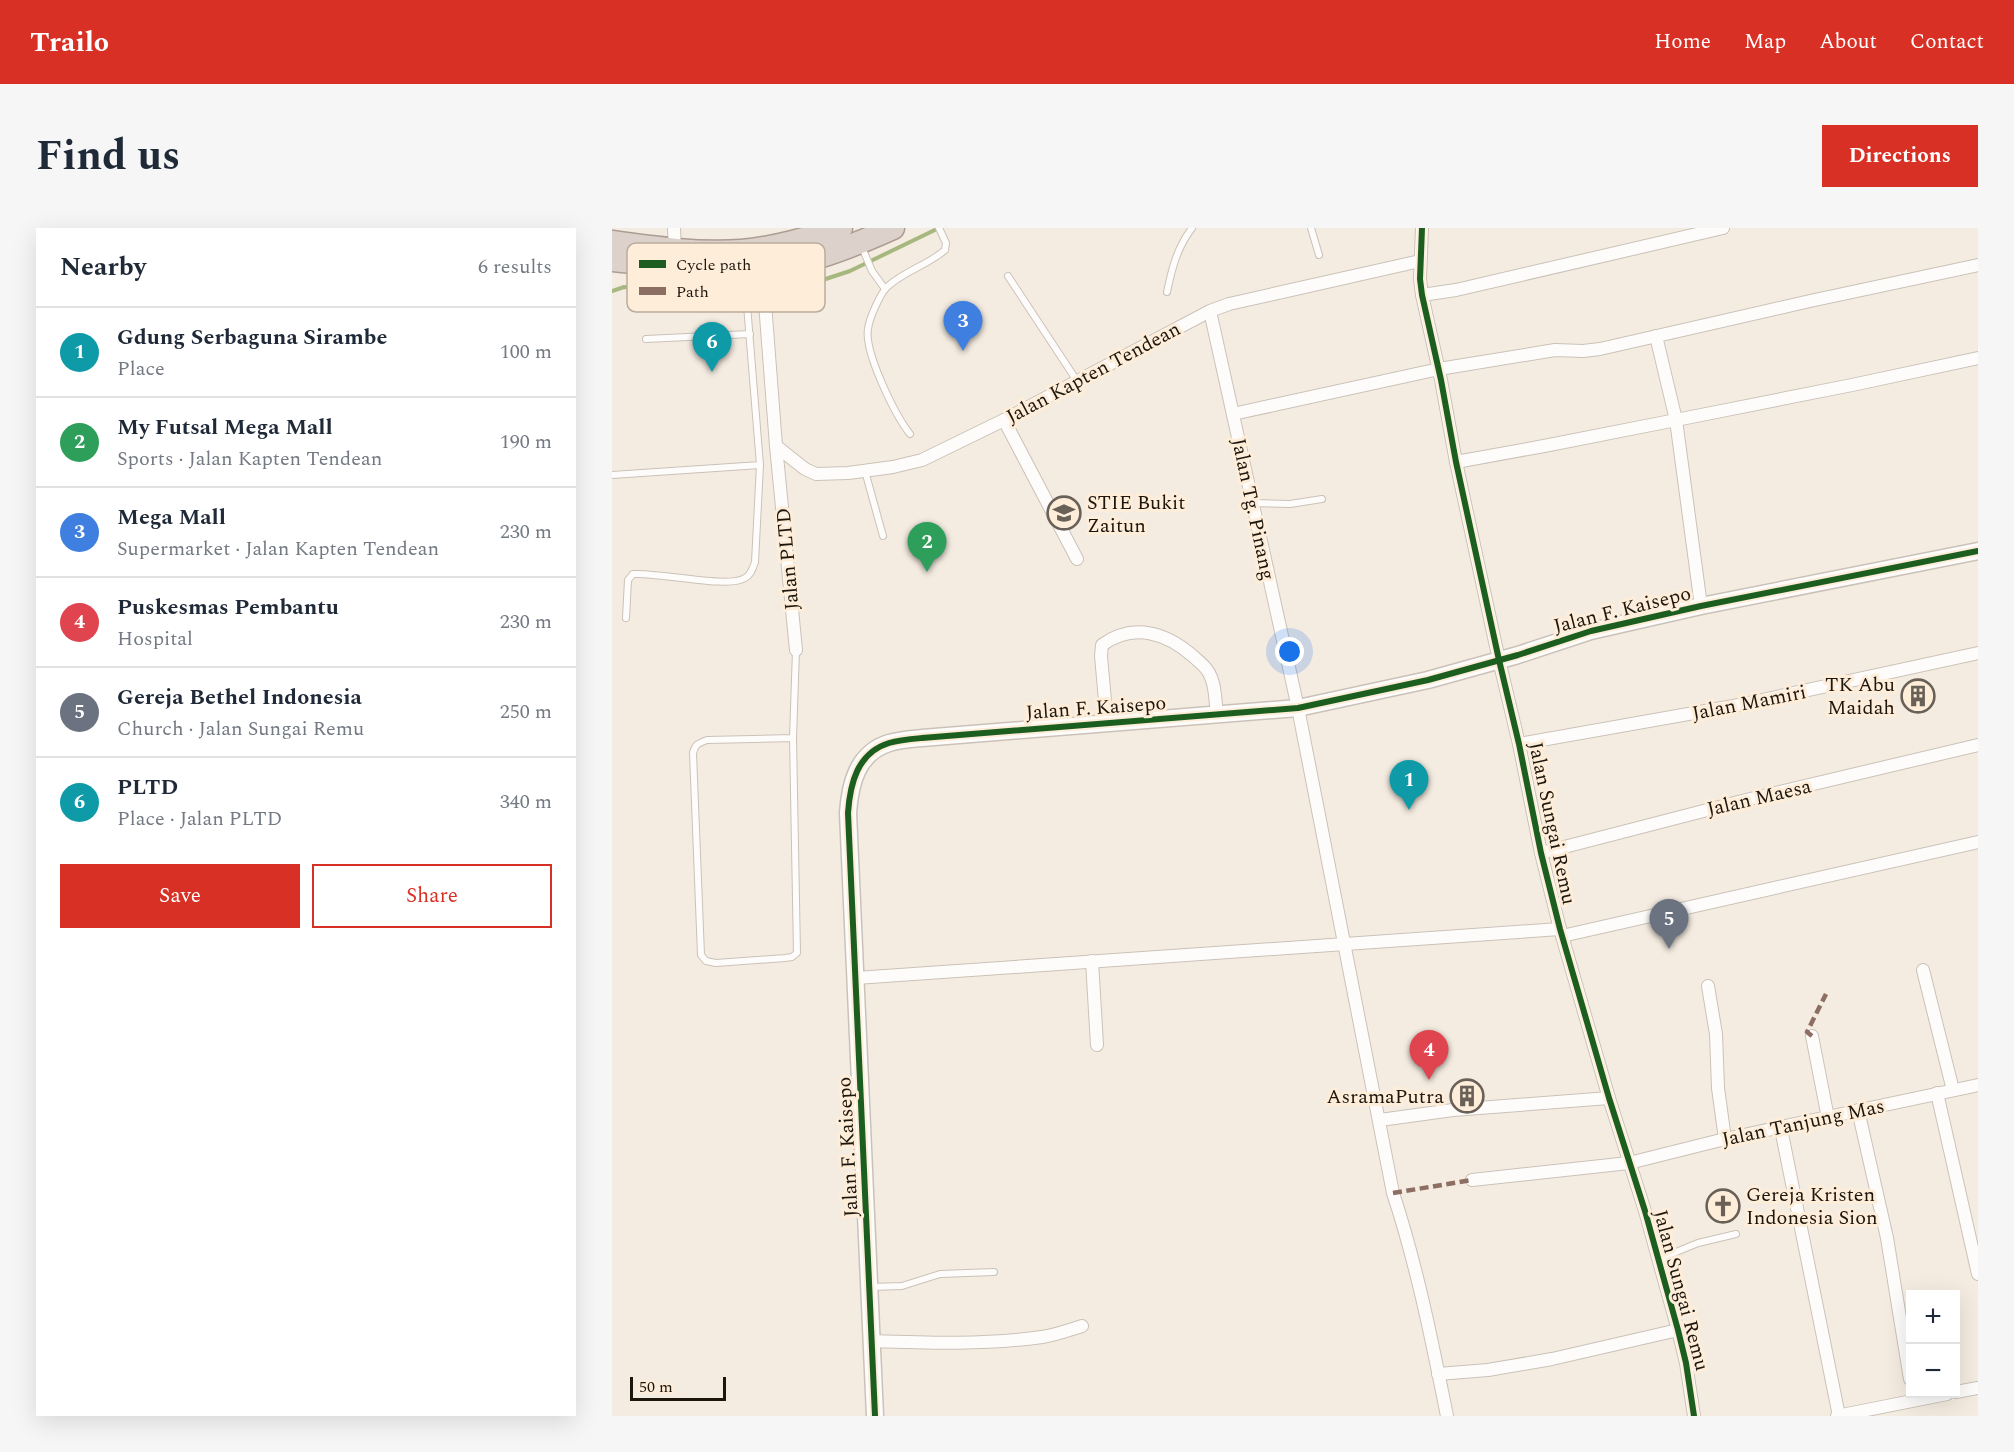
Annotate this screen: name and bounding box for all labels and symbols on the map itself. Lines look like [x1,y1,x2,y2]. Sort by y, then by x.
legend [627,243,825,312]
text: Cycle path [676,253,751,277]
text: Path [676,280,709,304]
pin: 3 [944,302,982,351]
street label: Jalan Kapten Tendean [1001,314,1186,432]
pin: 6 [692,322,732,372]
street label: Jalan Tg. Pinang [1223,435,1283,583]
place label: STIE Bukit Zaitun [1087,488,1185,541]
school or university icon: STIE Bukit Zaitun [1046,495,1082,531]
street label: Jalan PLTD [769,507,807,611]
pin: 2 [908,522,946,572]
street label: Jalan F. Kaisepo [1550,578,1694,642]
your location [1275,637,1304,666]
place label: TK Abu Maidah [1825,670,1895,723]
street label: Jalan Mamiri [1690,677,1809,729]
building icon: TK Abu Maidah [1900,678,1936,714]
street label: Jalan F. Kaisepo [1025,688,1167,728]
street label: Jalan Sungai Remu [1520,739,1584,907]
pin: 1 [1390,760,1428,810]
street label: Jalan Maesa [1704,771,1815,825]
pin: 5 [1650,900,1688,949]
pin: 4 [1410,1030,1448,1080]
street label: Jalan F. Kaisepo [829,1076,867,1218]
building icon: AsramaPutra [1449,1078,1485,1114]
place label: AsramaPutra [1327,1082,1444,1112]
street label: Jalan Tanjung Mas [1719,1091,1887,1155]
place label: Gereja Kristen Indonesia Sion [1746,1180,1878,1233]
church icon: Gereja Kristen Indonesia Sion [1705,1188,1741,1224]
street label: Jalan Sungai Remu [1645,1206,1717,1374]
scale bar [630,1374,726,1402]

